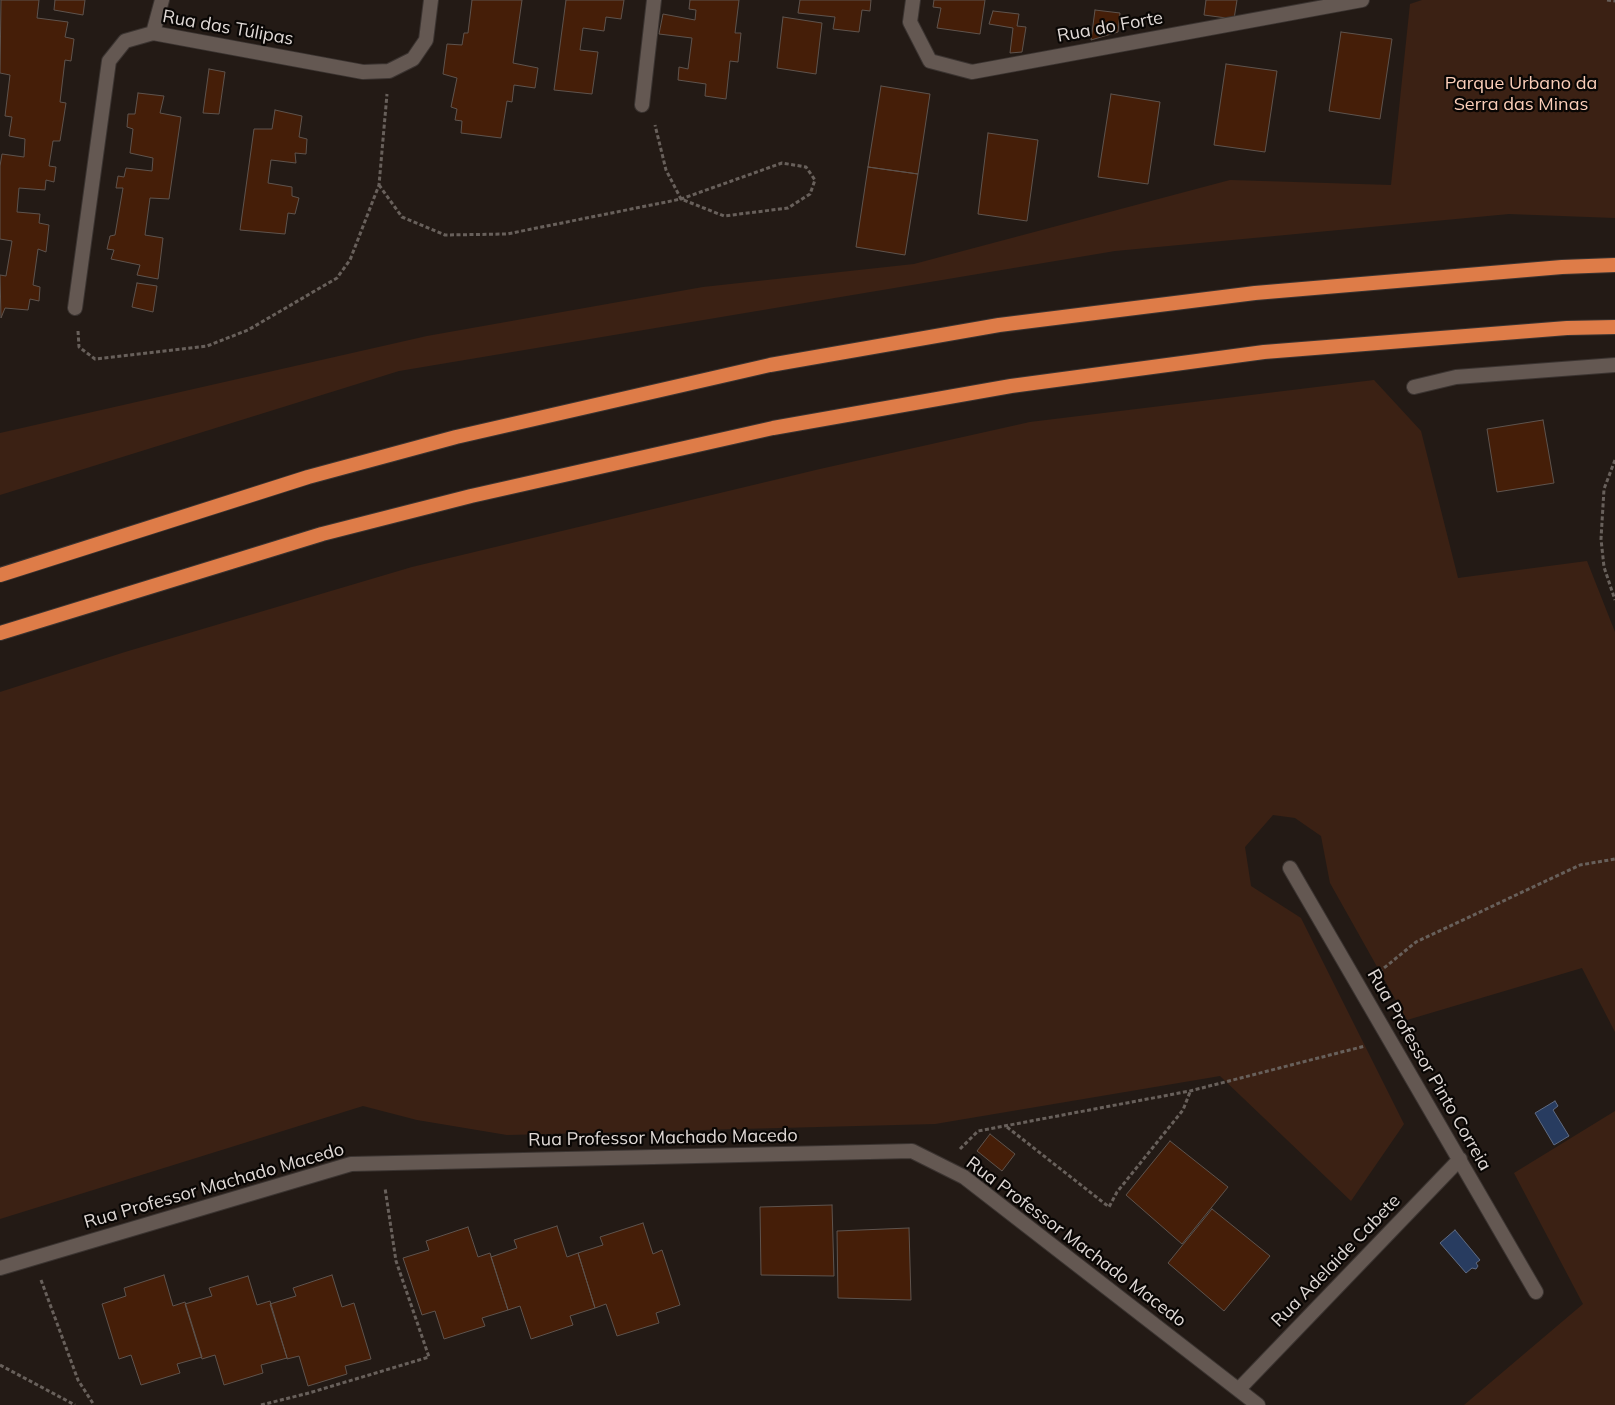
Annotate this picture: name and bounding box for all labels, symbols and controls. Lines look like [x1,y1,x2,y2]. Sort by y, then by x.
street label: Rua das Túlipas [161,6,295,50]
street label: Rua do Forte [1055,7,1165,47]
park label: Parque Urbano da Serra das Minas [1445,73,1597,116]
street label: Rua Professor Pinto Correia [1362,965,1496,1175]
street label: Rua Professor Machado Macedo [528,1125,798,1151]
street label: Rua Professor Machado Macedo [81,1138,347,1234]
street label: Rua Professor Machado Macedo [962,1152,1190,1332]
street label: Rua Adelaide Cabete [1267,1190,1405,1332]

